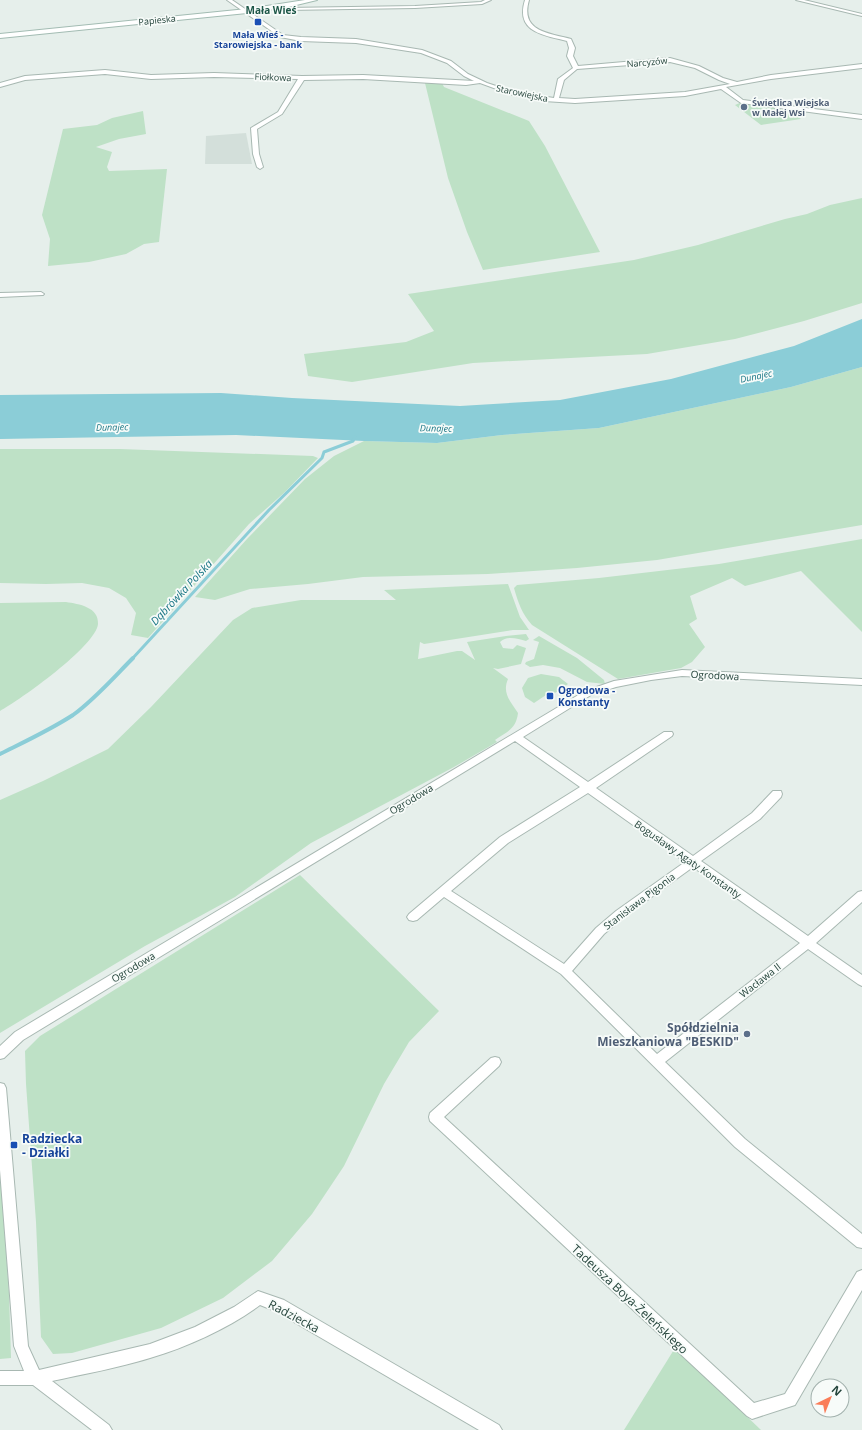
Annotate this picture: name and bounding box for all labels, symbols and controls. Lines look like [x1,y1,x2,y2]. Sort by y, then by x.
district label: Mała Wieś [246,3,296,17]
street label: Papieska [138,12,176,28]
marker: Mała Wieś - Starowiejska - bank [253,17,263,27]
place label: Mała Wieś - Starowiejska - bank [214,28,302,51]
street label: Narcyzów [626,54,668,70]
street label: Fiołkowa [254,70,292,84]
street label: Starowiejska [495,81,549,105]
place label: Świetlica Wiejska w Małej Wsi [752,96,830,119]
marker: Świetlica Wiejska w Małej Wsi [739,102,749,112]
water label: Dunajec [739,366,774,386]
water label: Dunajec [96,420,129,434]
water label: Dunajec [420,421,453,435]
water label: Dąbrówka Polska [147,556,215,628]
street label: Ogrodowa [690,667,740,683]
place label: Ogrodowa - Konstanty [558,683,615,709]
marker: Ogrodowa - Konstanty [545,691,555,701]
street label: Ogrodowa [387,780,435,818]
street label: Bogusławy Agaty Konstanty [632,817,745,902]
street label: Stanisława Pigonia [600,869,678,933]
street label: Ogrodowa [109,948,157,986]
street label: Wacława II [736,959,784,1001]
place label: Spółdzielnia Mieszkaniowa "BESKID" [597,1019,739,1050]
marker: Spółdzielnia Mieszkaniowa "BESKID" [742,1029,752,1039]
place label: Radziecka - Działki [22,1130,82,1161]
marker: Radziecka - Działki [9,1140,19,1150]
street label: Tadeusza Boya-Żeleńskiego [568,1240,692,1358]
street label: Radziecka [265,1295,323,1337]
north arrow [810,1378,850,1418]
text: N [829,1382,846,1399]

